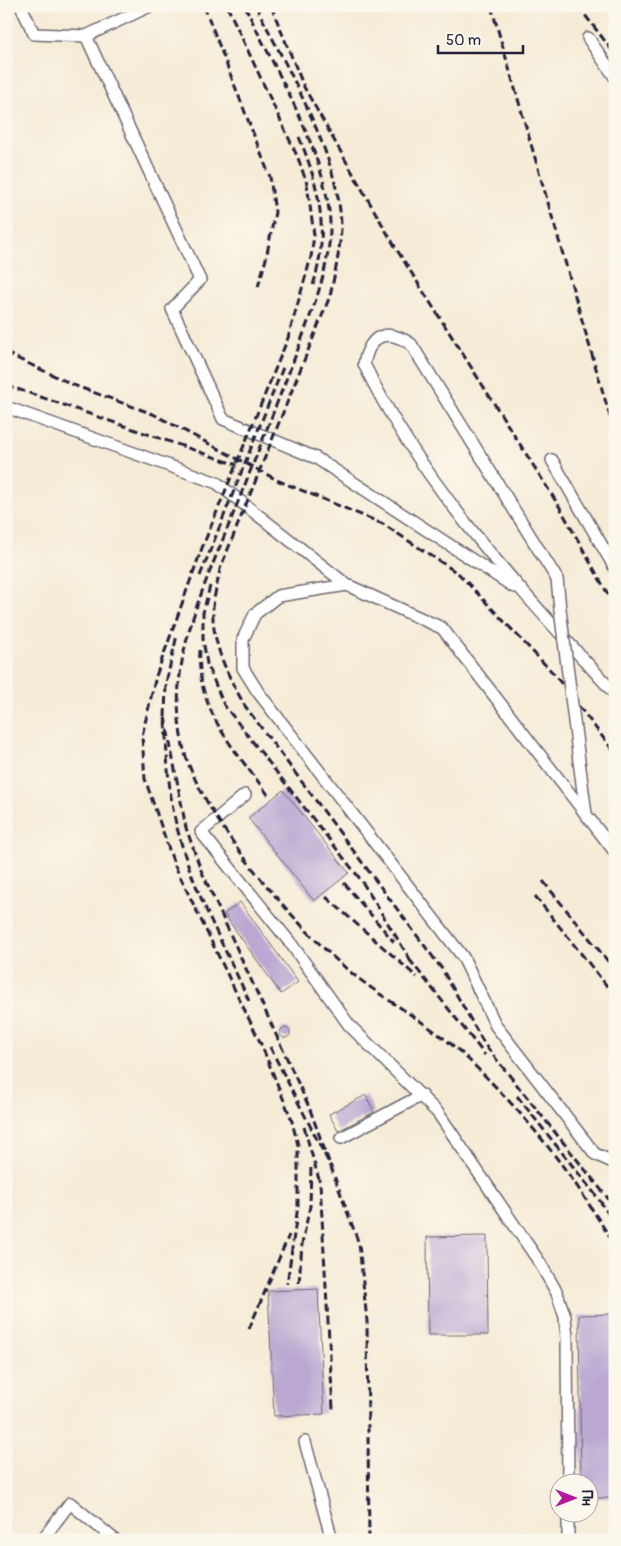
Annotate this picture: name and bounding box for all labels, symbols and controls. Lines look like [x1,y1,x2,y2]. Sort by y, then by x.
scale bar [438,22,524,54]
text: 50 m [446,31,481,50]
north arrow [548,1474,598,1524]
text: Пн [578,1490,595,1506]

